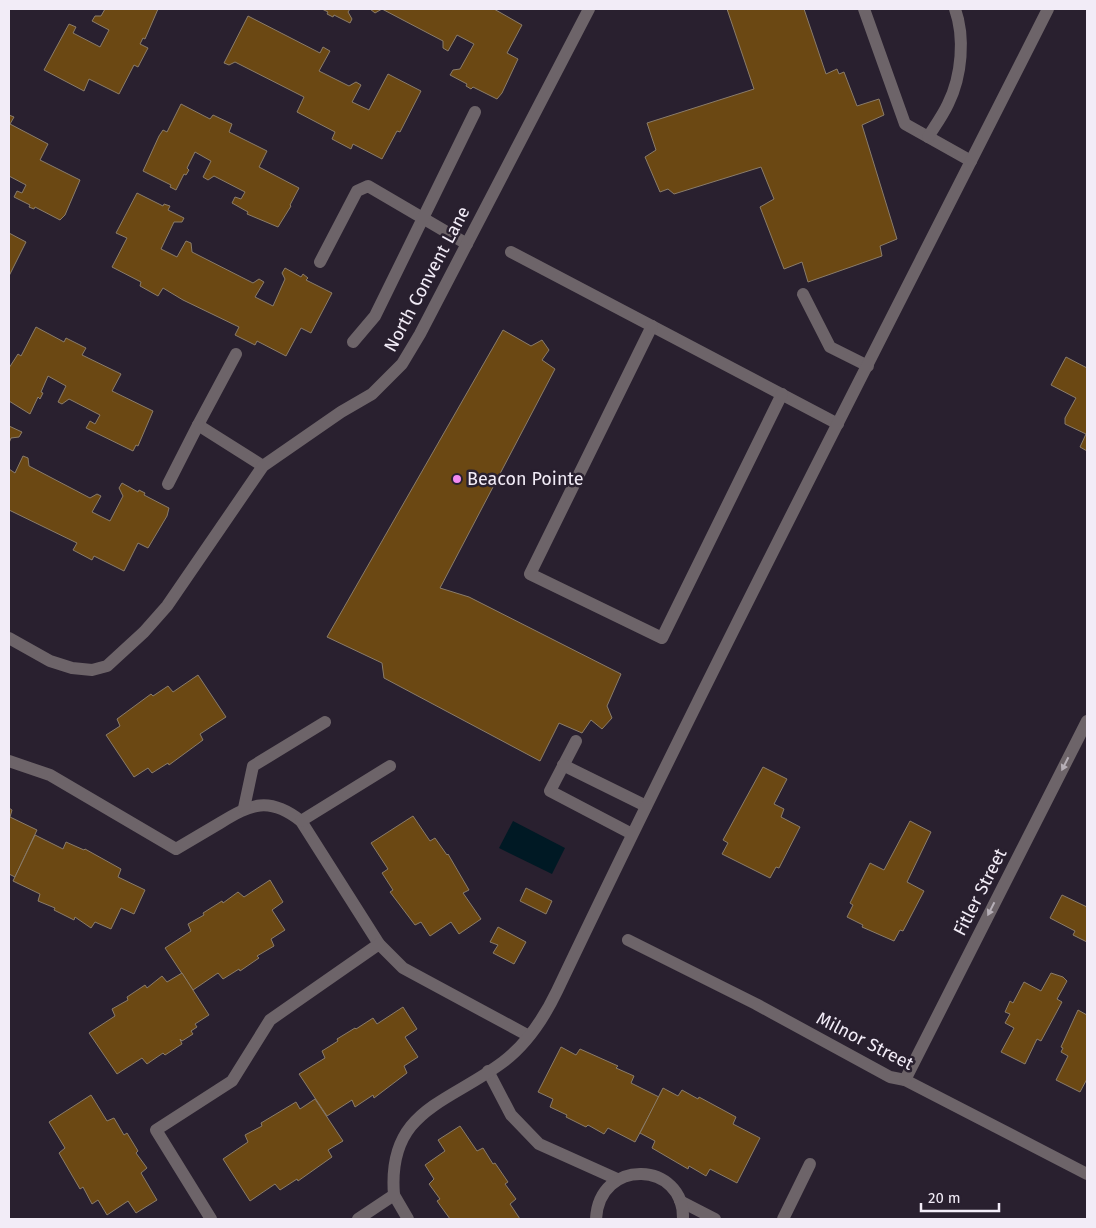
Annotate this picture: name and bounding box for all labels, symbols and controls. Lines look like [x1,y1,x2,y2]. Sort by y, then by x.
street label: North Convent Lane [379,203,475,355]
place label: Beacon Pointe [467,468,584,490]
marker: Beacon Pointe [451,473,463,485]
one-way arrow [1061,757,1069,771]
street label: Fitler Street [949,844,1012,939]
one-way arrow [987,901,995,916]
street label: Milnor Street [813,1007,918,1075]
scale bar [921,1180,998,1212]
text: 20 m [928,1189,961,1207]

